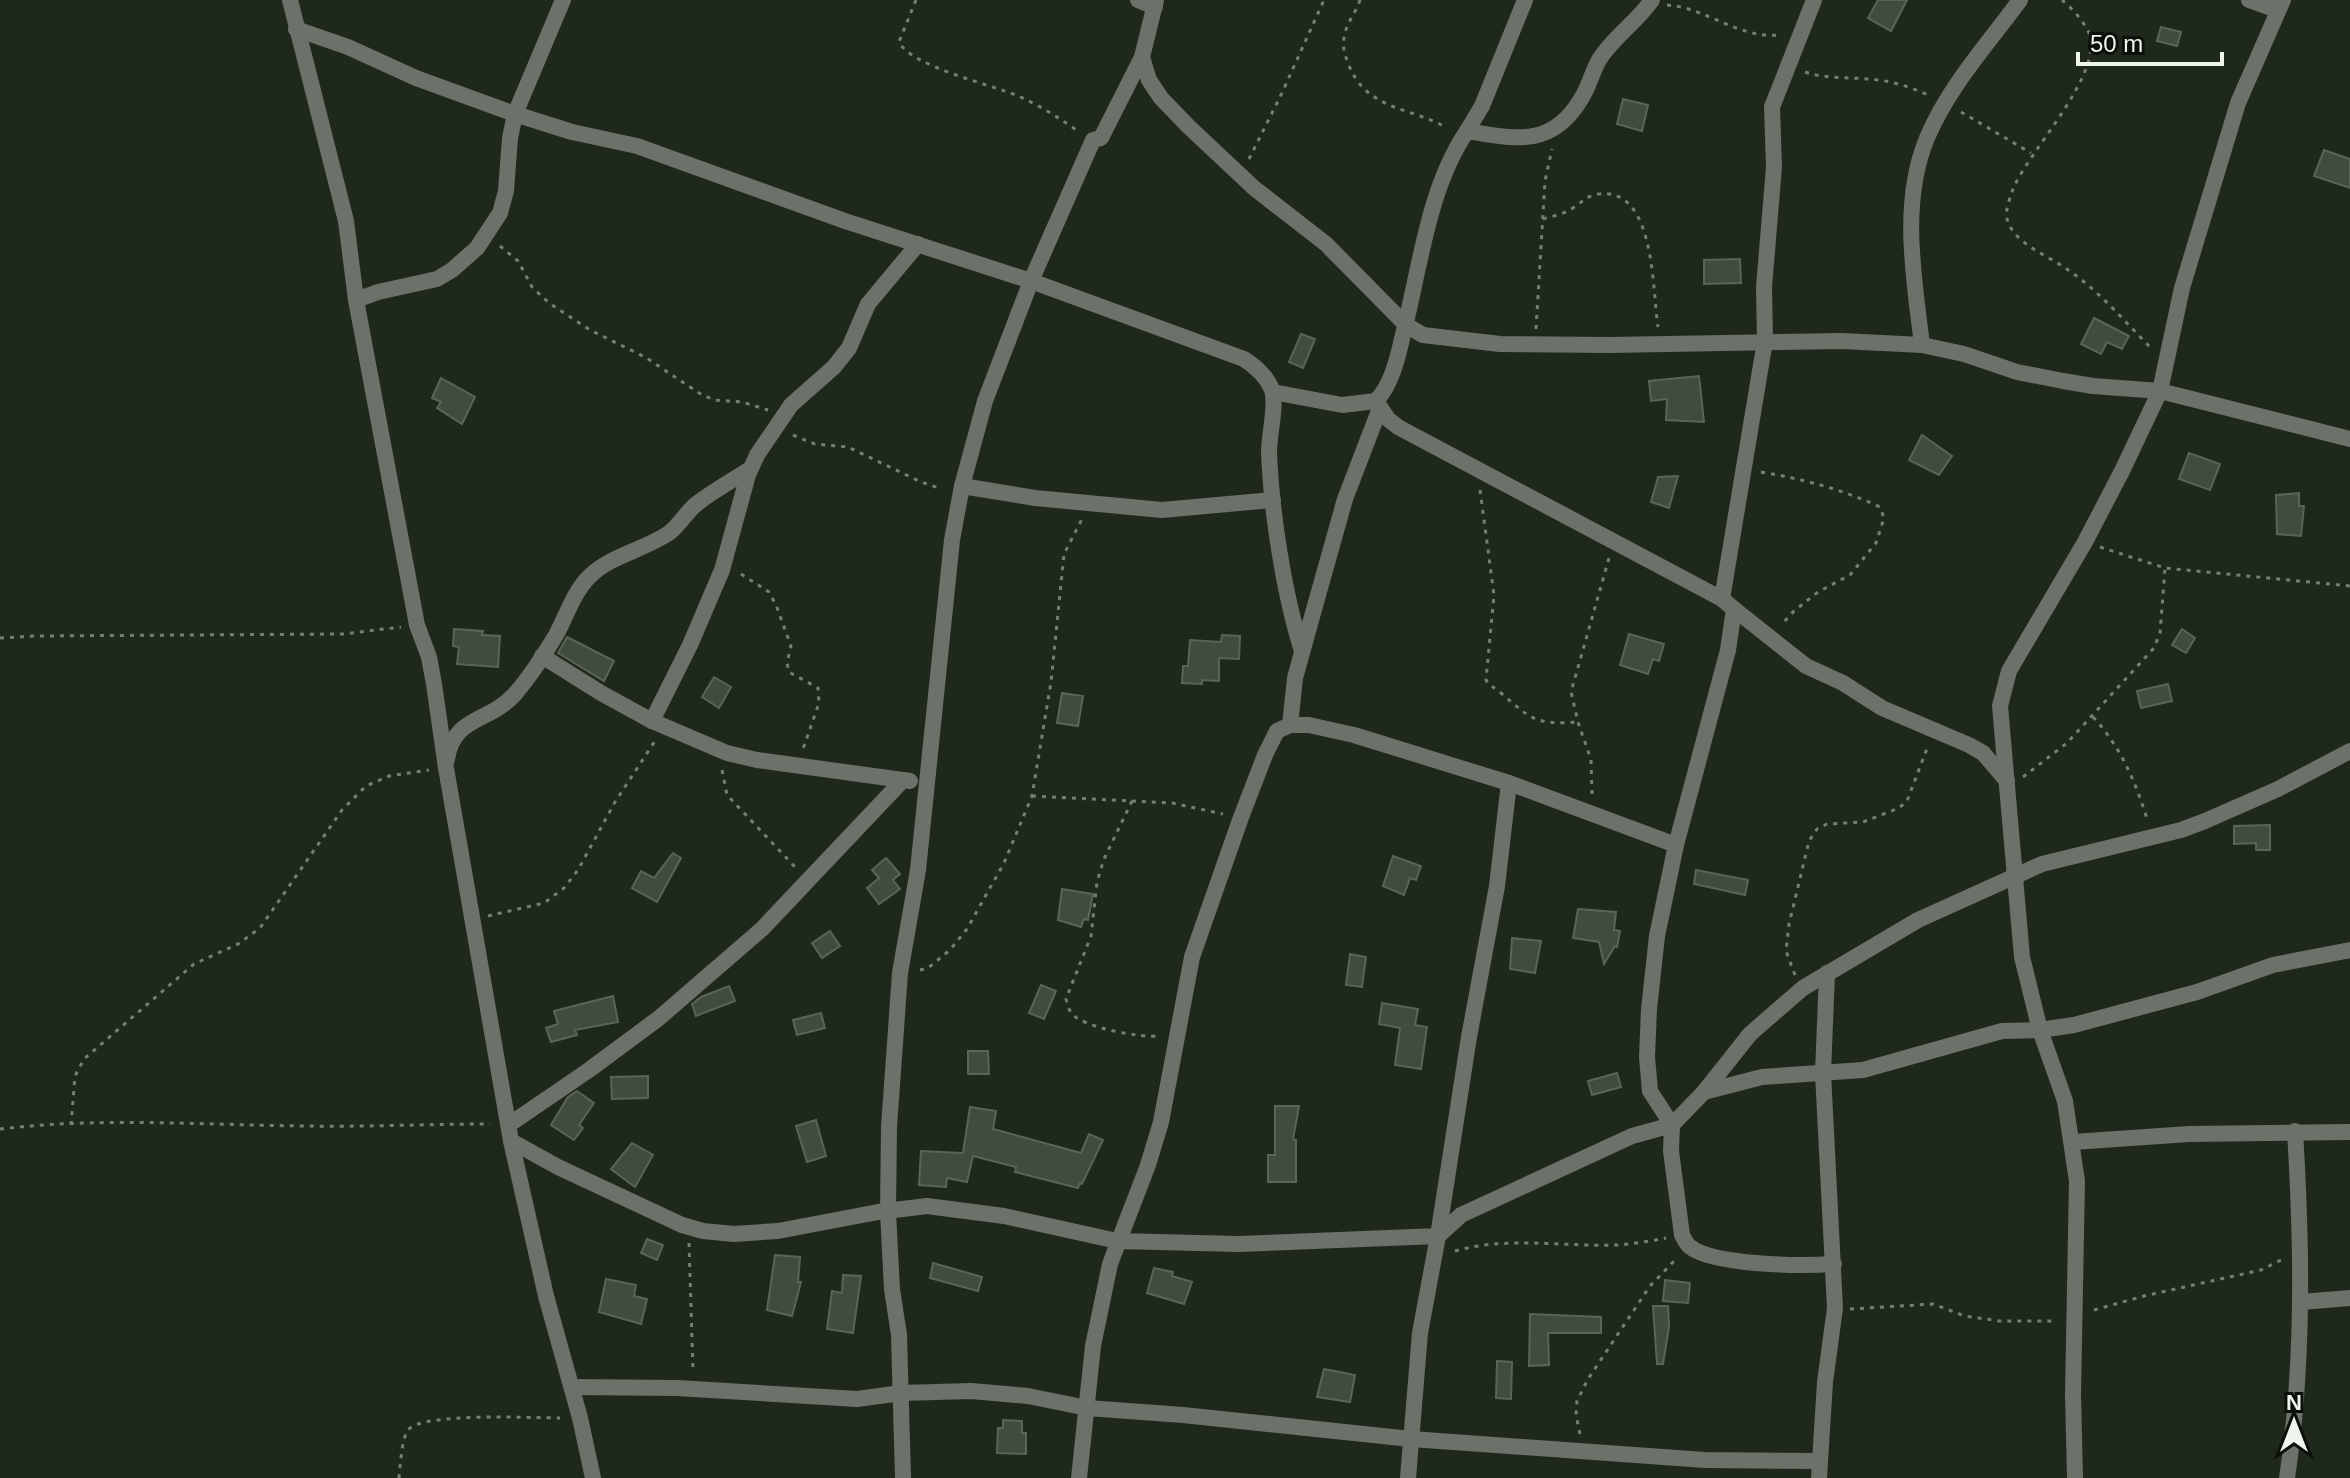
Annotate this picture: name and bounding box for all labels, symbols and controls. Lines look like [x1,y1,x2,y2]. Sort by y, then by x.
scale bar [2078,16,2222,66]
text: 50 m [2090,30,2143,57]
north arrow [2254,1382,2334,1462]
text: N [2286,1390,2302,1415]

